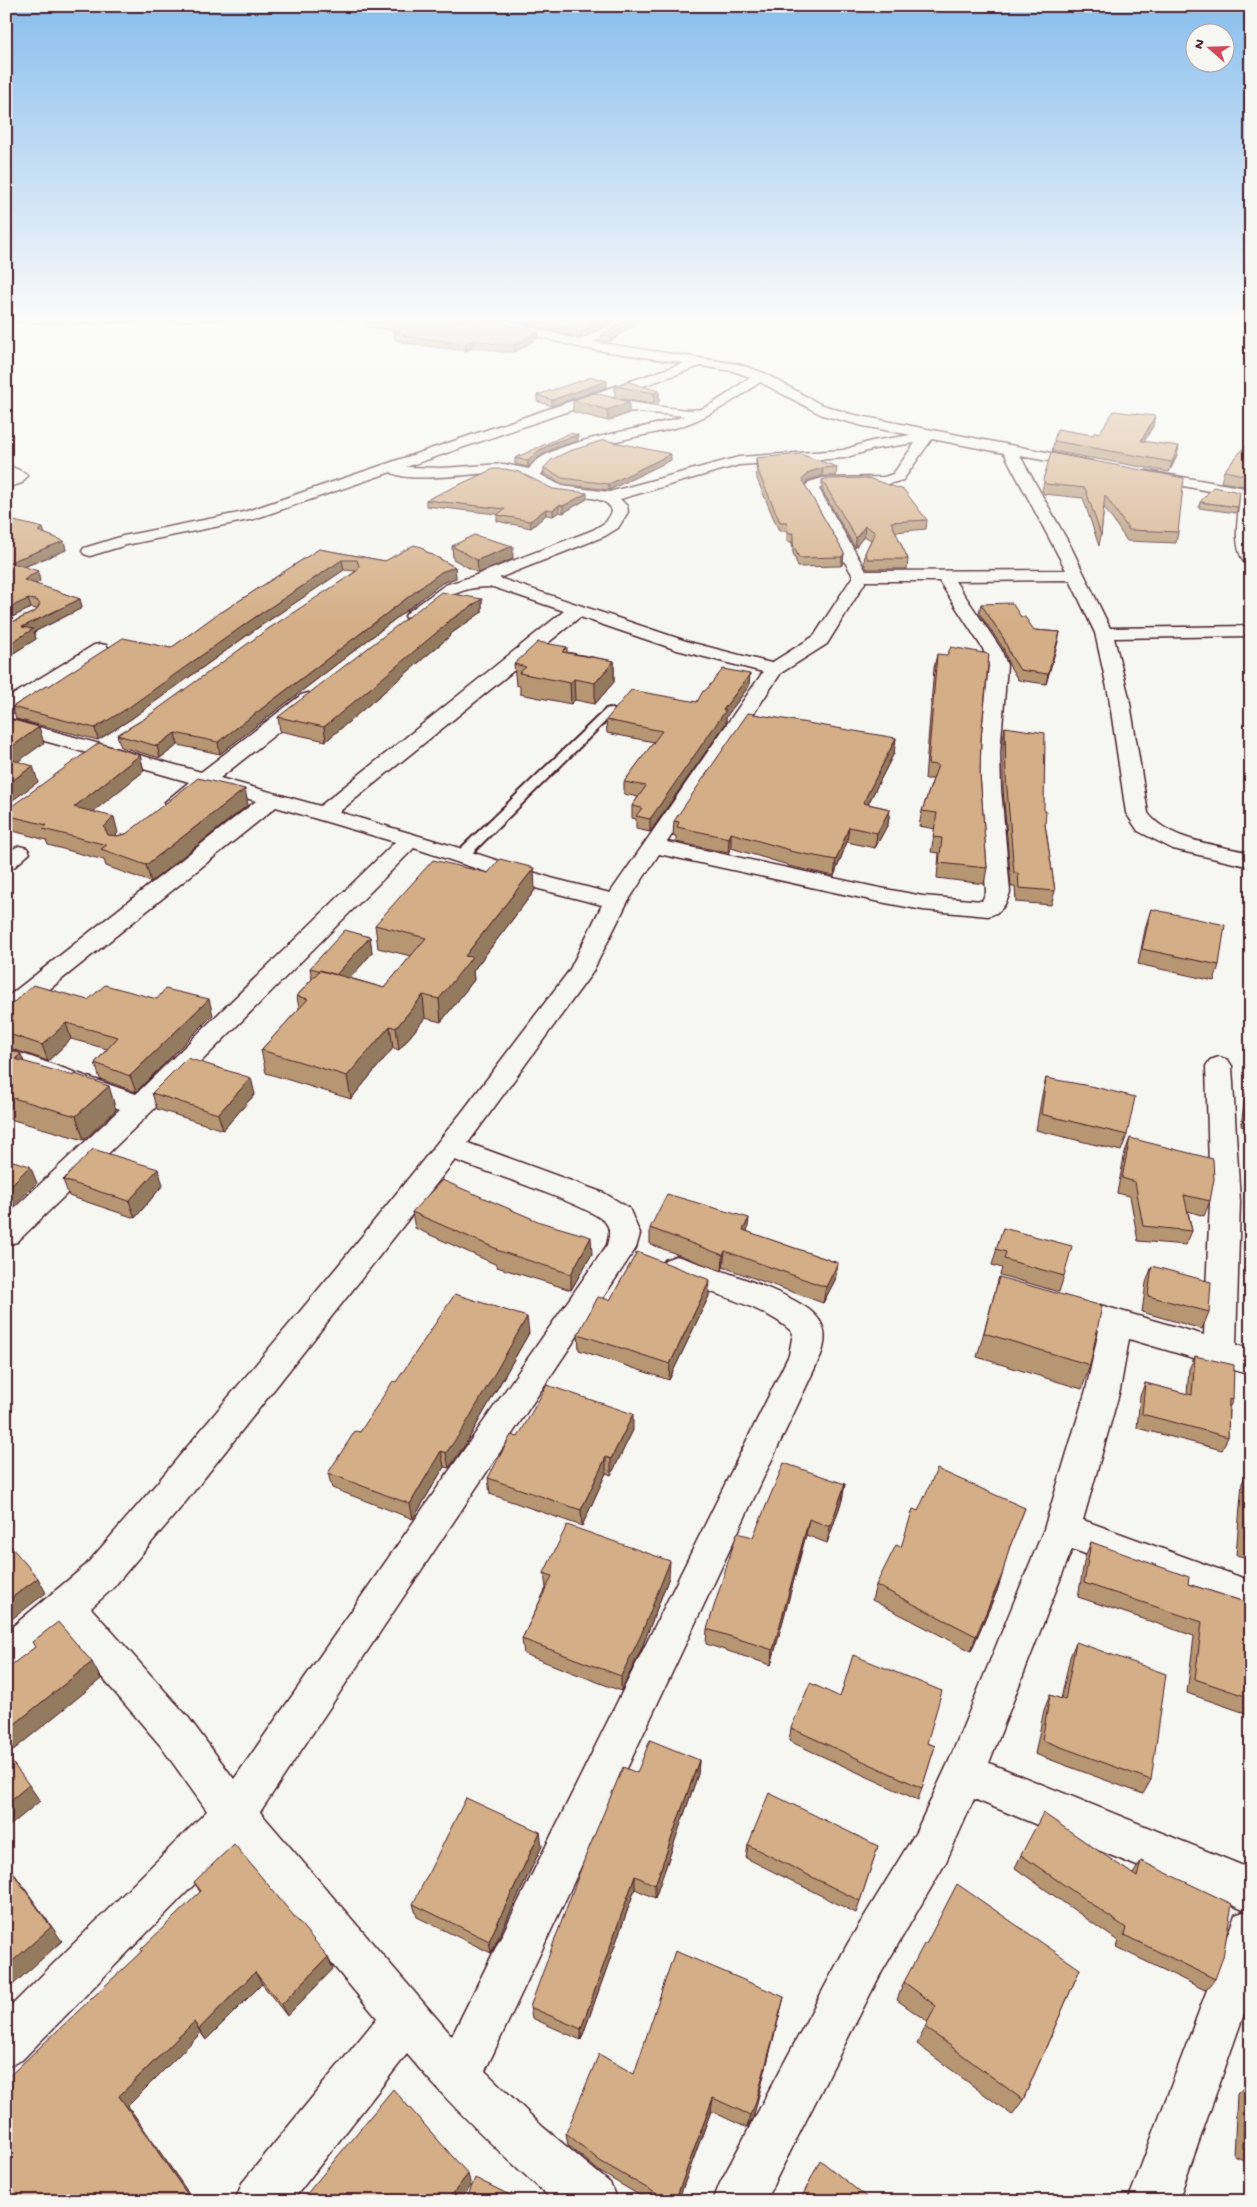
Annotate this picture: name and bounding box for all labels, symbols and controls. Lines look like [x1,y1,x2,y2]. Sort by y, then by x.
north arrow [1184,22,1234,72]
text: N [1191,37,1210,52]

